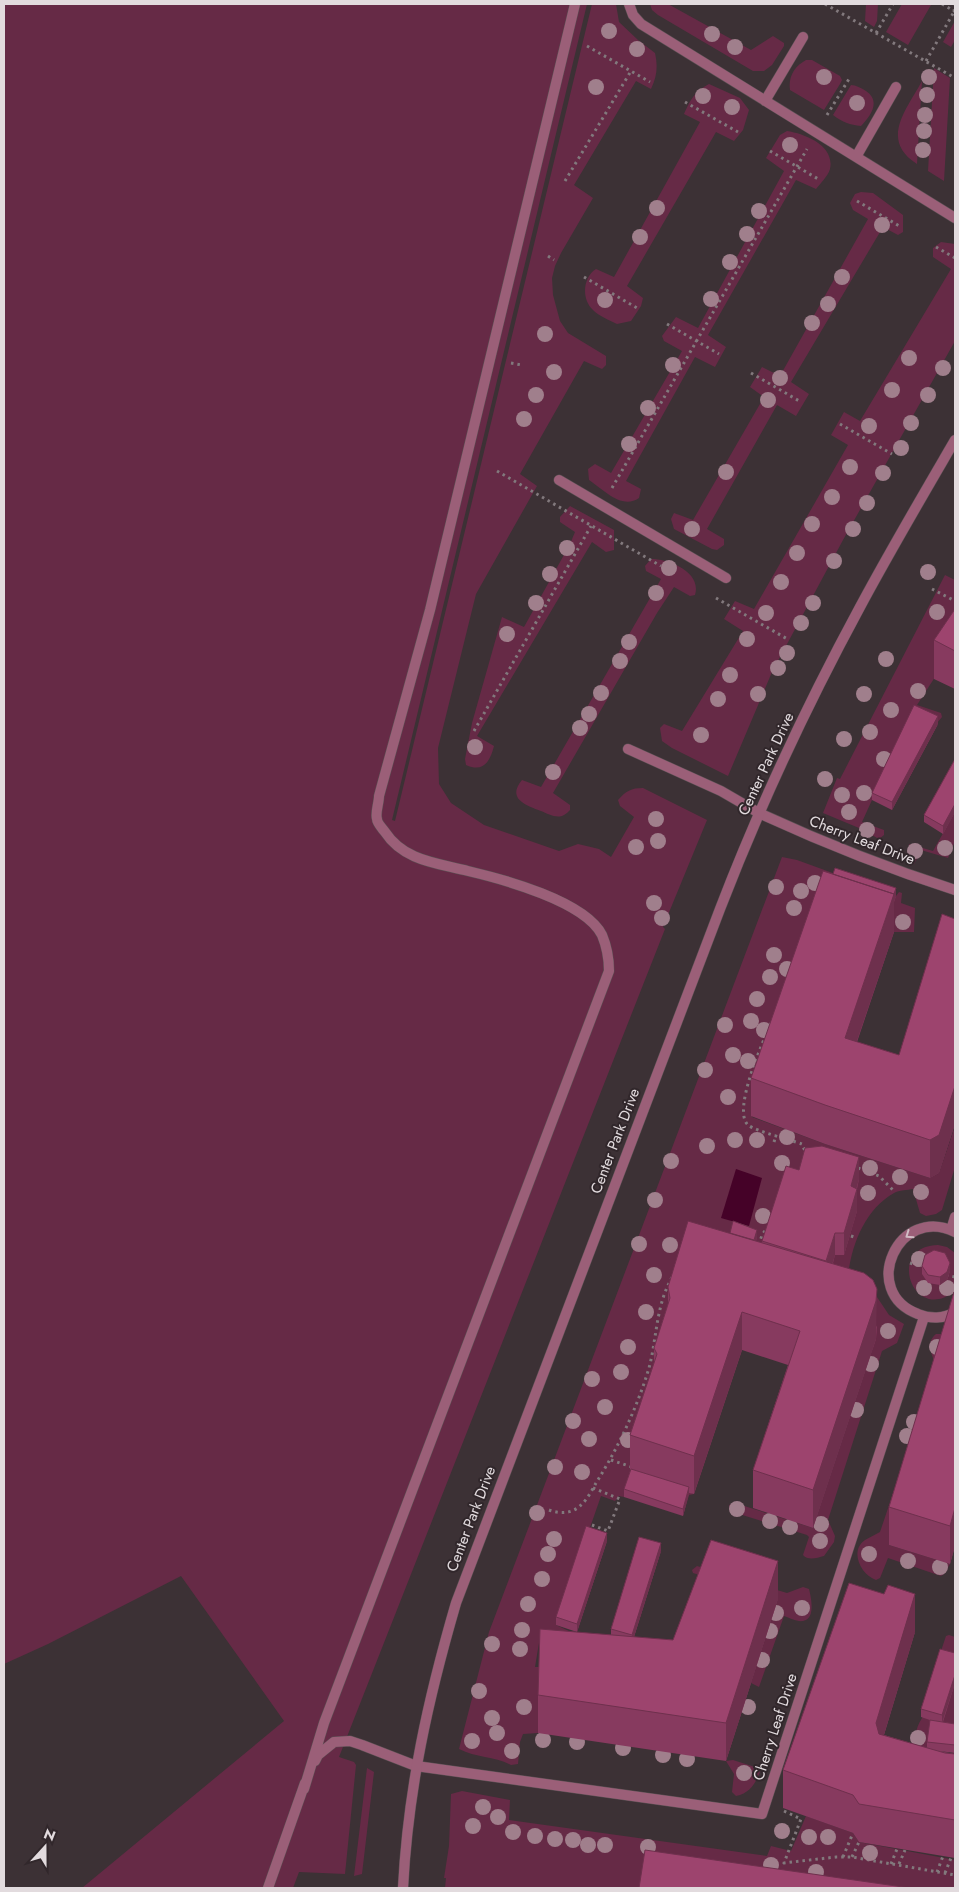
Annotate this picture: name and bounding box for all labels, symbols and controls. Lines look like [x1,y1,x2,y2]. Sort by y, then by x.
street label: Center Park Drive [732,709,800,819]
street label: Cherry Leaf Drive [806,810,918,870]
street label: Center Park Drive [585,1085,645,1197]
one-way arrow [906,1229,915,1238]
street label: Center Park Drive [441,1463,501,1575]
street label: Cherry Leaf Drive [747,1670,803,1783]
north arrow [20,1822,70,1872]
text: N [41,1824,58,1846]

